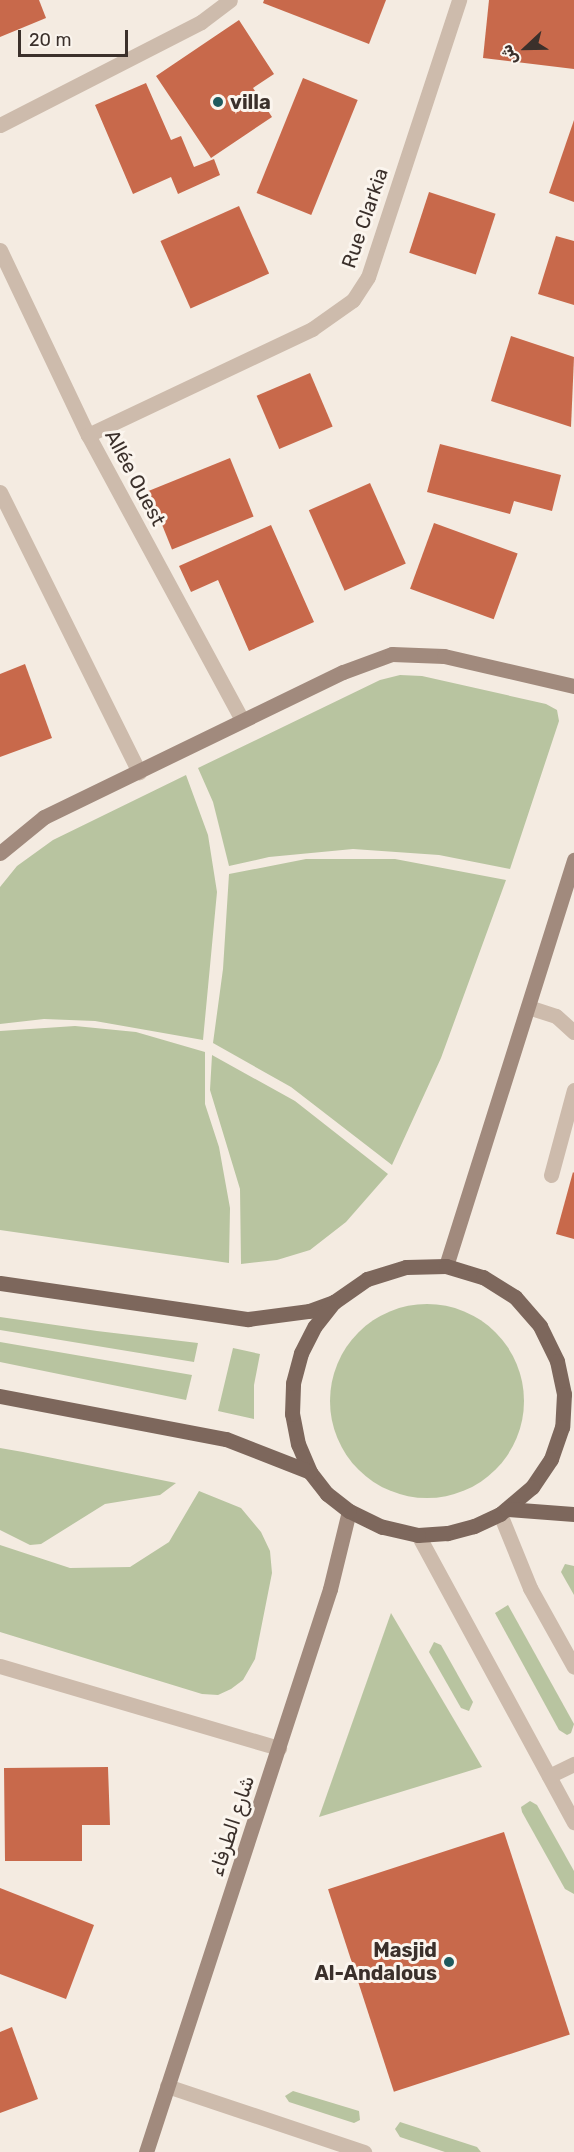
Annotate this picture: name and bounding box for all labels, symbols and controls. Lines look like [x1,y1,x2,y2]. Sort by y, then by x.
scale bar [21,18,130,56]
north arrow [496,18,556,78]
text: 20 m [29,29,71,51]
text: ش [496,42,521,68]
place label: villa [230,90,271,114]
marker: villa [211,95,225,109]
street label: Rue Clarkia [337,165,393,271]
street label: Allée Ouest [100,426,170,530]
street label: شارع الطرفاء [204,1772,260,1880]
place label: Masjid Al-Andalous [314,1938,437,1985]
marker: Masjid Al-Andalous [442,1955,456,1969]

